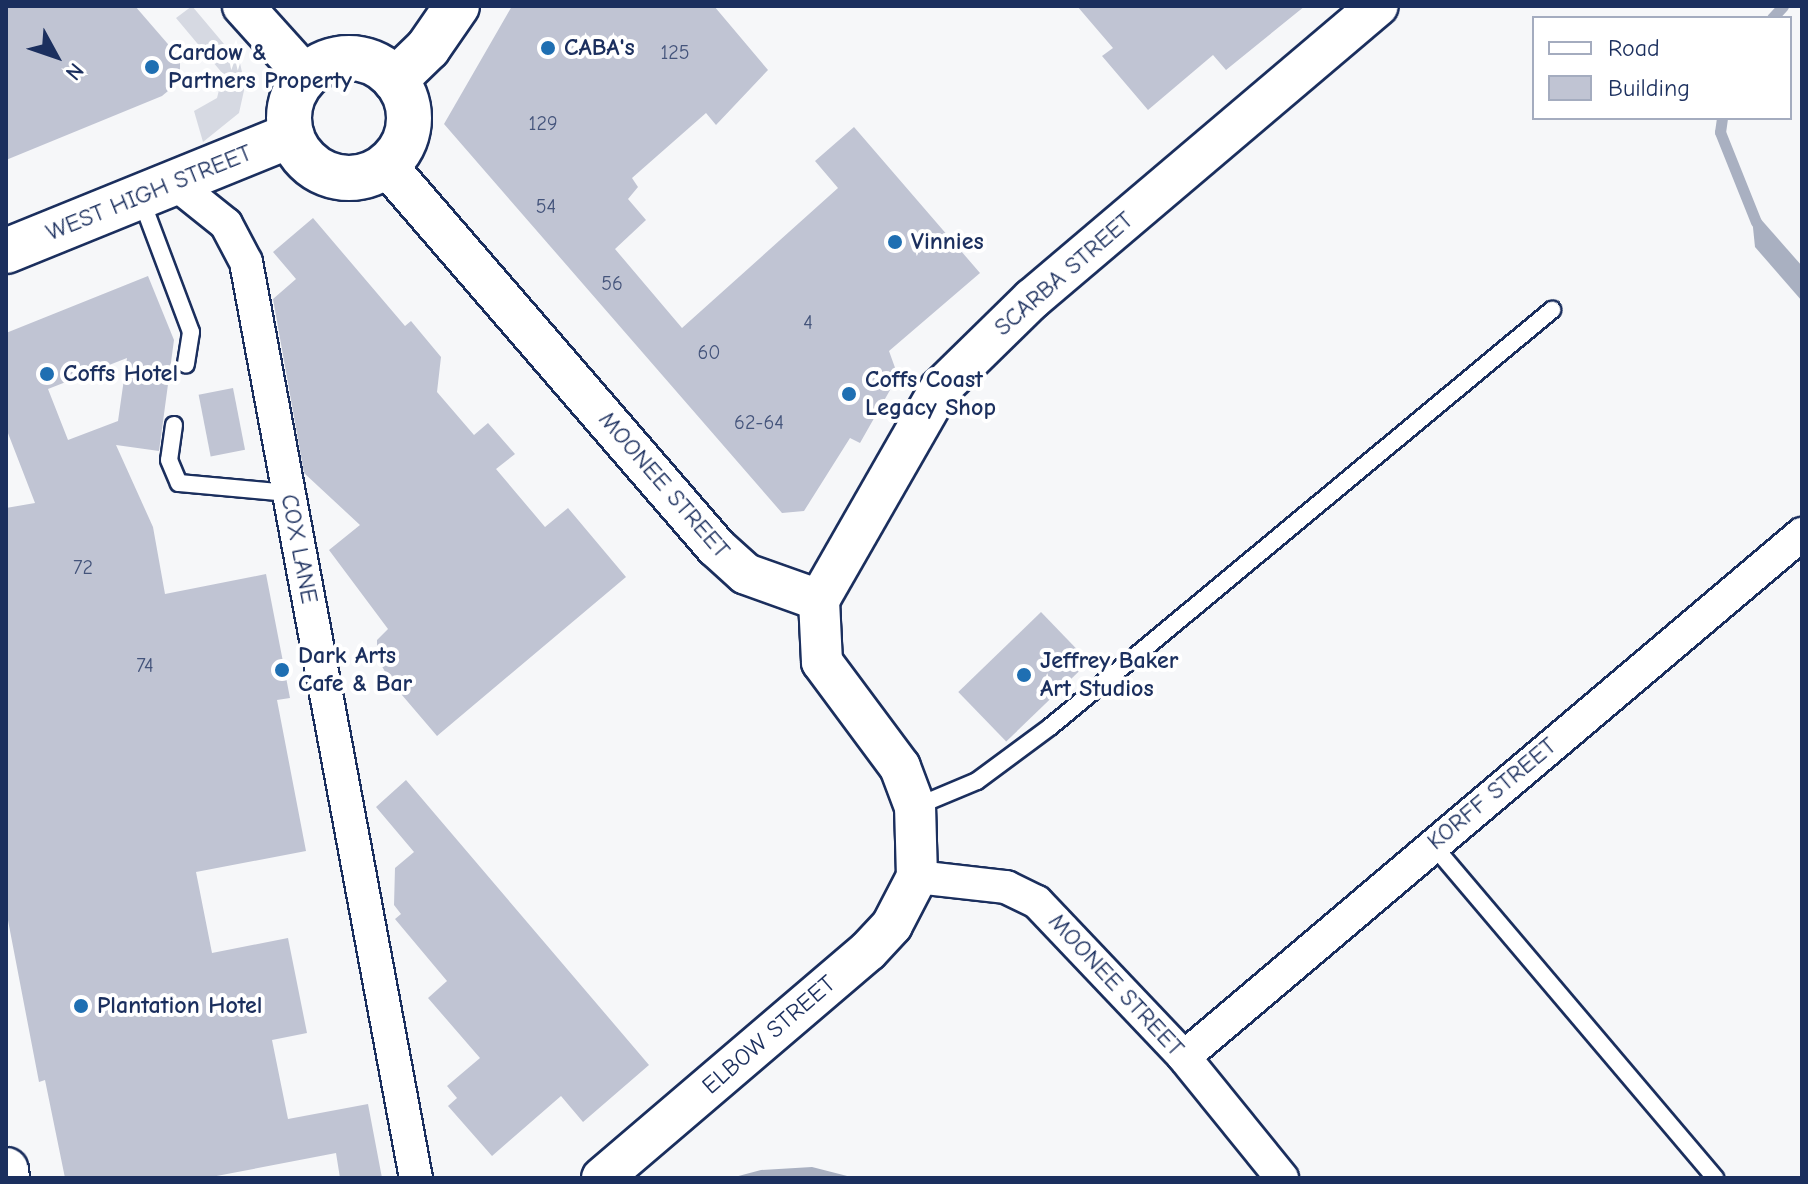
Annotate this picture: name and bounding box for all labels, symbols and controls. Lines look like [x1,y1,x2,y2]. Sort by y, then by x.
north arrow [16,16,96,96]
legend [1532,16,1792,120]
place label: CABA's [564,34,635,62]
text: Road [1608,34,1660,62]
place label: Cardow & Partners Property [168,39,352,95]
marker: CABA's [539,39,557,57]
house number: 125 [660,40,690,64]
text: N [60,58,89,85]
marker: Cardow & Partners Property [143,58,161,76]
text: Building [1608,74,1690,102]
house number: 129 [529,111,557,135]
street label: WEST HIGH STREET [42,139,256,247]
house number: 54 [536,194,556,218]
street label: SCARBA STREET [989,206,1139,342]
place label: Vinnies [911,228,984,256]
marker: Vinnies [886,233,904,251]
house number: 56 [601,271,623,295]
house number: 4 [803,310,813,334]
house number: 60 [697,340,721,364]
place label: Coffs Hotel [63,360,178,388]
marker: Coffs Hotel [38,365,56,383]
place label: Coffs Coast Legacy Shop [865,366,996,422]
marker: Coffs Coast Legacy Shop [840,385,858,403]
street label: MOONEE STREET [592,406,736,564]
house number: 62-64 [734,410,784,434]
street label: COX LANE [274,492,324,606]
house number: 72 [73,555,93,579]
place label: Dark Arts Cafe & Bar [298,642,412,698]
place label: Jeffrey Baker Art Studios [1040,647,1178,703]
house number: 74 [136,653,154,677]
marker: Dark Arts Cafe & Bar [273,661,291,679]
marker: Jeffrey Baker Art Studios [1015,666,1033,684]
street label: KORFF STREET [1422,732,1562,856]
street label: MOONEE STREET [1042,907,1190,1063]
street label: ELBOW STREET [697,969,841,1101]
place label: Plantation Hotel [97,992,263,1020]
marker: Plantation Hotel [72,997,90,1015]

